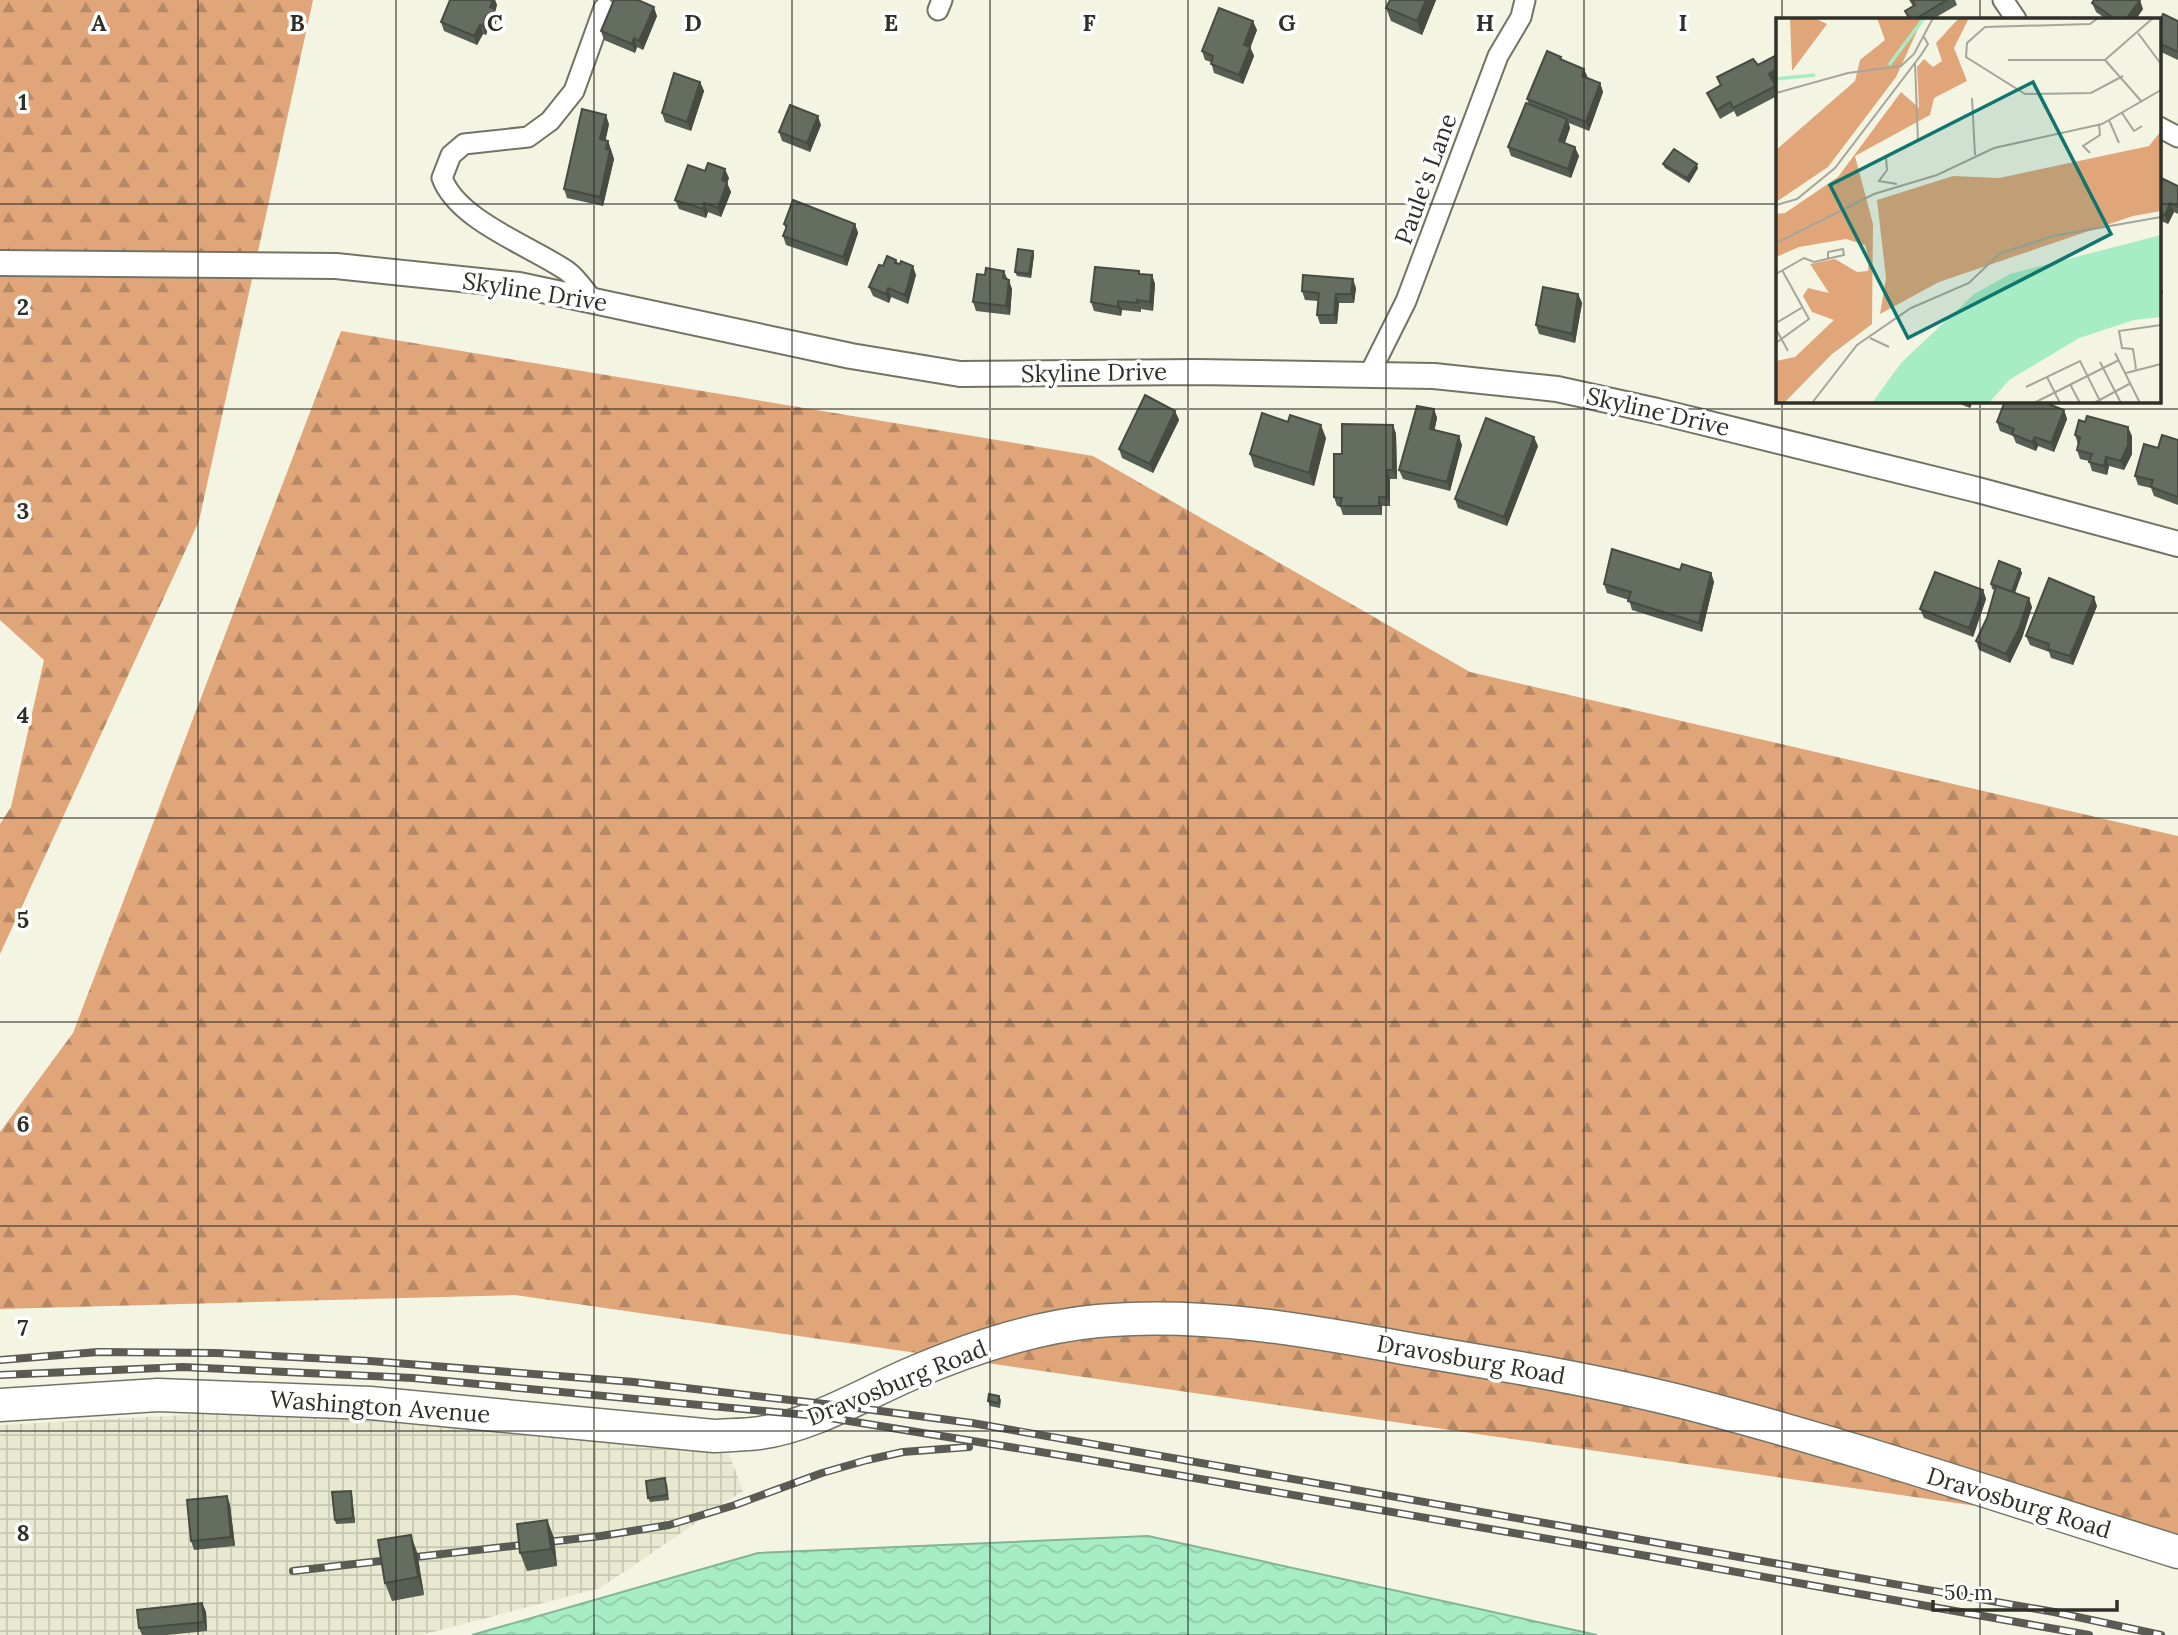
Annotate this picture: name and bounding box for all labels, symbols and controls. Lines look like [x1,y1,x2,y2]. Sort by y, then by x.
text: A [91,8,107,37]
text: B [289,8,305,37]
text: C [487,8,503,37]
text: D [684,8,702,37]
text: E [884,8,898,37]
text: F [1082,8,1096,37]
text: G [1278,8,1296,37]
text: H [1476,8,1494,37]
text: I [1679,8,1687,37]
inset map [1776,18,2160,402]
text: 1 [18,87,28,116]
street label: Paule's Lane [1388,109,1464,249]
street label: Skyline Drive [460,265,610,318]
text: 2 [17,292,29,321]
street label: Skyline Drive [1021,356,1167,389]
street label: Skyline Drive [1583,380,1733,443]
text: 3 [17,496,29,525]
text: 4 [17,700,29,729]
text: 5 [17,905,29,934]
text: 6 [16,1109,30,1138]
text: 7 [18,1313,29,1342]
street label: Dravosburg Road [1374,1328,1568,1391]
street label: Dravosburg Road [802,1332,991,1433]
street label: Washington Avenue [269,1383,491,1430]
street label: Dravosburg Road [1923,1460,2115,1545]
text: 8 [16,1518,30,1547]
scale bar [1933,1568,2117,1612]
text: 50 m [1944,1579,1993,1606]

